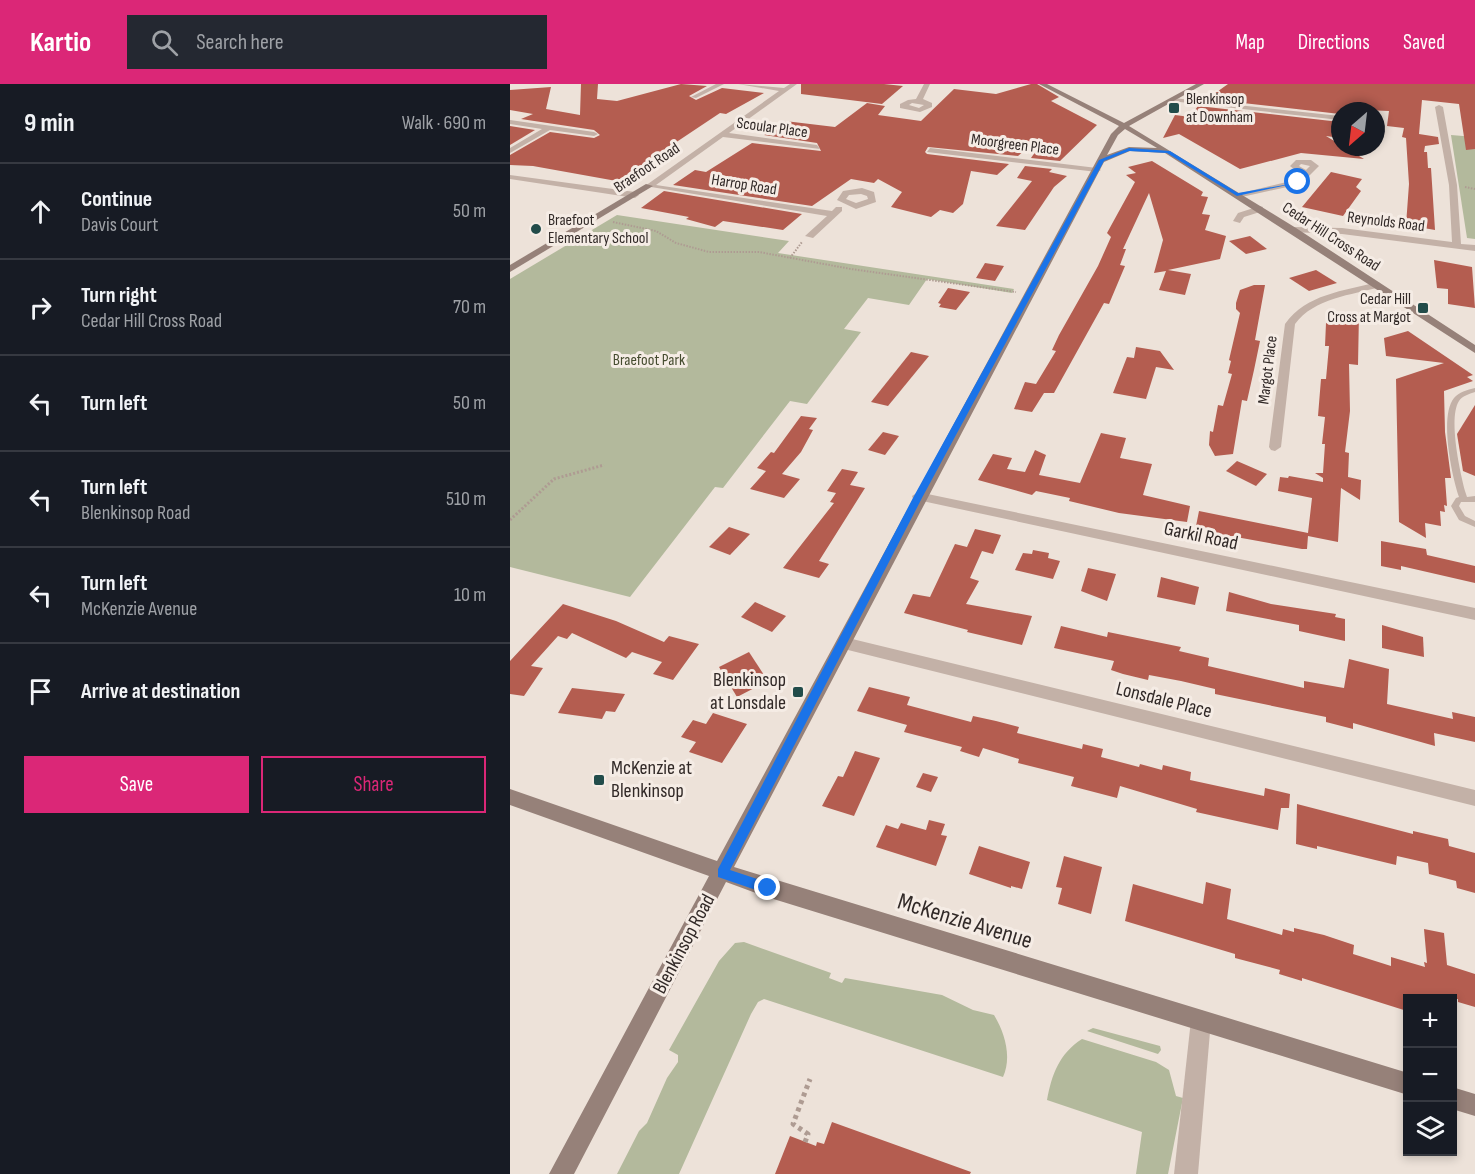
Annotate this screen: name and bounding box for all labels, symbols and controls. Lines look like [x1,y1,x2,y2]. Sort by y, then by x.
search box [127,15,547,69]
text: Kartio [30,26,91,59]
icon: search [148,26,181,59]
text: Search here [196,29,284,56]
text: Map [1235,30,1265,55]
text: Directions [1298,30,1370,55]
text: Saved [1403,30,1445,55]
place label: Blenkinsop at Downham [1186,90,1253,127]
marker: Blenkinsop at Downham [1167,101,1181,115]
north arrow [1331,102,1385,156]
text: 9 min [24,108,74,139]
text: Walk · 690 m [402,111,486,135]
street label: Scoular Place [735,114,809,142]
street label: Moorgreen Place [970,130,1060,160]
street label: Braefoot Road [610,139,684,197]
route start [1284,168,1310,194]
street label: Harrop Road [710,170,778,200]
text: Continue [81,186,152,213]
icon: ahead [24,195,57,228]
street label: Cedar Hill Cross Road [1279,198,1383,276]
text: 50 m [453,199,486,223]
street label: Reynolds Road [1346,208,1426,236]
place label: Braefoot Elementary School [548,211,648,248]
text: Davis Court [81,213,158,237]
marker: Braefoot Elementary School [529,222,543,236]
text: Turn right [81,282,157,309]
place label: Cedar Hill Cross at Margot [1327,290,1411,327]
icon: right [24,291,57,324]
text: 70 m [453,295,486,319]
marker: Cedar Hill Cross at Margot [1416,301,1430,315]
text: Cedar Hill Cross Road [81,309,222,333]
street label: Margot Place [1254,335,1282,405]
park label: Braefoot Park [613,351,685,370]
icon: left [24,387,57,420]
text: Turn left [81,390,147,417]
text: 50 m [453,391,486,415]
text: Turn left [81,474,147,501]
icon: left [24,483,57,516]
text: 510 m [446,487,486,511]
text: Blenkinsop Road [81,501,190,525]
street label: Garkil Road [1162,516,1240,556]
text: Turn left [81,570,147,597]
icon: left [24,579,57,612]
text: 10 m [454,583,486,607]
text: McKenzie Avenue [81,597,197,621]
place label: Blenkinsop at Lonsdale [710,668,786,715]
icon: arrive [24,675,57,708]
street label: Lonsdale Place [1114,676,1214,724]
text: Arrive at destination [81,678,240,705]
marker: Blenkinsop at Lonsdale [791,685,805,699]
button: Save [24,756,249,813]
button: Share [261,756,486,813]
place label: McKenzie at Blenkinsop [611,756,692,803]
marker: McKenzie at Blenkinsop [592,773,606,787]
route end [754,874,780,900]
street label: McKenzie Avenue [894,887,1036,955]
street label: Blenkinsop Road [648,890,720,998]
map controls [1403,994,1457,1156]
button: + [1403,994,1457,1048]
button: − [1403,1048,1457,1102]
button: layers [1403,1102,1457,1156]

